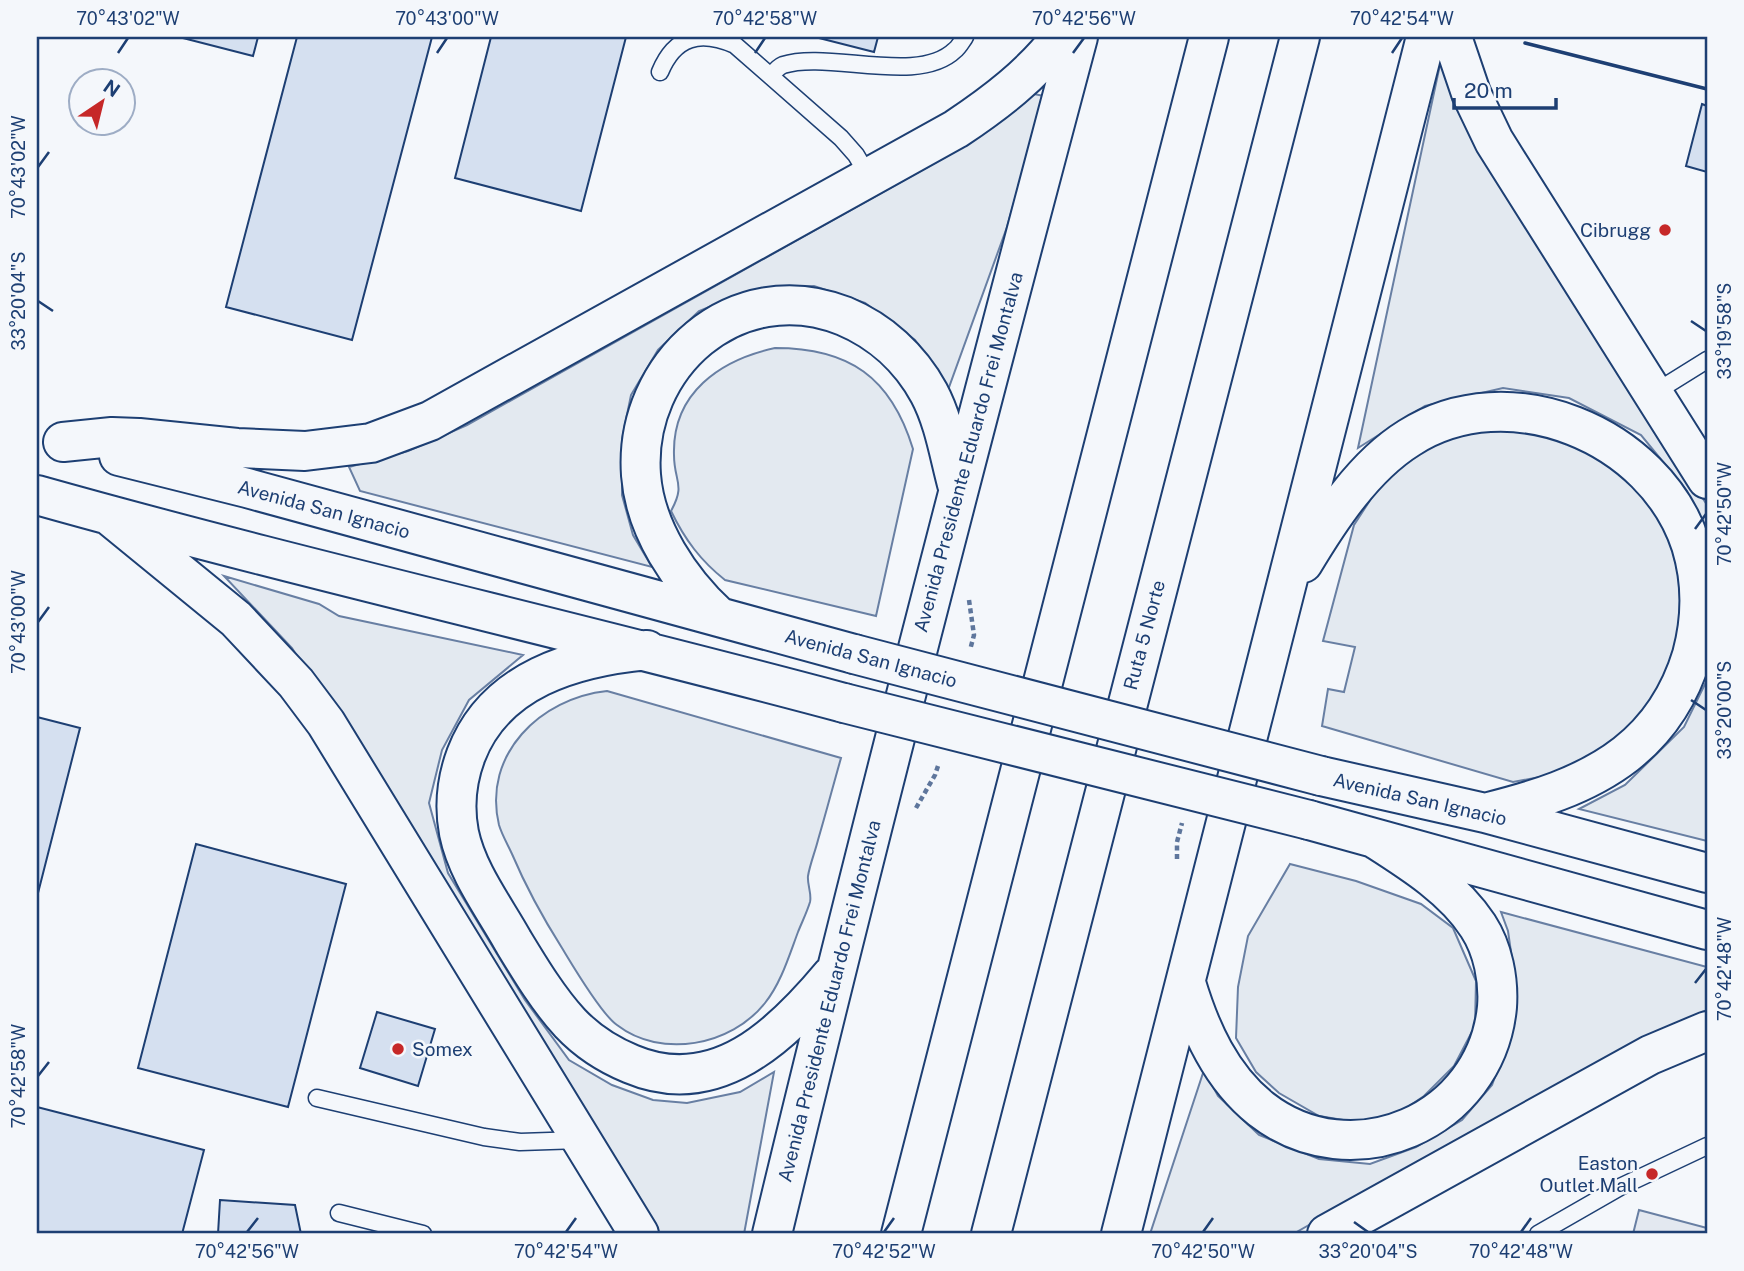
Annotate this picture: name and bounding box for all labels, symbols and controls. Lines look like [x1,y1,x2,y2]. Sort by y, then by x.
text: 70°43'02"W [76,8,180,29]
text: 70°43'00"W [395,8,499,29]
text: 70°42'58"W [713,8,817,29]
text: 70°42'56"W [1032,8,1136,29]
text: 70°42'54"W [1350,8,1454,29]
north arrow [66,66,136,136]
scale bar [1454,66,1555,110]
text: N [99,75,124,101]
text: 20 m [1464,78,1513,103]
text: 70°43'02"W [8,115,29,219]
place label: Cibrugg [1580,219,1651,241]
marker: Cibrugg [1657,222,1673,238]
text: 33°20'04"S [8,251,29,351]
street label: Avenida Presidente Eduardo Frei Montalva [909,269,1027,635]
text: 33°19'58"S [1714,283,1735,379]
text: 70°42'50"W [1714,462,1735,566]
street label: Avenida San Ignacio [235,475,413,543]
text: 70°43'00"W [8,570,29,674]
street label: Ruta 5 Norte [1119,578,1169,692]
street label: Avenida San Ignacio [782,624,960,692]
text: 33°20'00"S [1714,661,1735,759]
street label: Avenida San Ignacio [1331,768,1509,830]
street label: Avenida Presidente Eduardo Frei Montalva [773,818,885,1184]
text: 70°42'48"W [1714,917,1735,1021]
text: 70°42'58"W [8,1024,29,1128]
place label: Somex [412,1038,473,1060]
marker: Somex [390,1041,406,1057]
place label: Easton Outlet Mall [1540,1152,1638,1196]
marker: Easton Outlet Mall [1644,1166,1660,1182]
text: 70°42'56"W [195,1241,299,1262]
text: 70°42'54"W [514,1241,618,1262]
text: 70°42'52"W [832,1241,936,1262]
text: 70°42'50"W [1151,1241,1255,1262]
text: 33°20'04"S [1318,1241,1418,1262]
text: 70°42'48"W [1469,1241,1573,1262]

